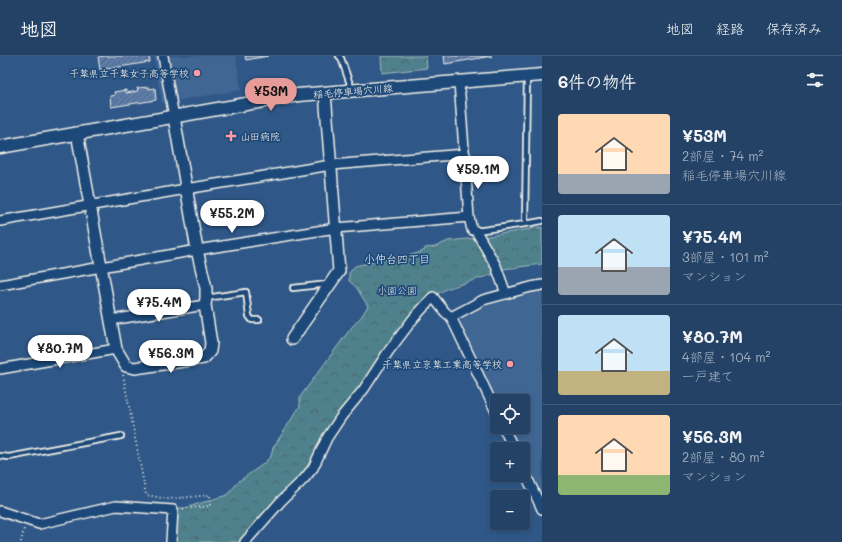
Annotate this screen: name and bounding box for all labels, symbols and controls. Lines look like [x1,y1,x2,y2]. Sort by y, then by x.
text: 地図 [20,16,58,41]
text: 地図 [666,19,694,38]
text: 経路 [716,19,744,38]
text: 保存済み [766,19,822,38]
place label: 千葉県立千葉女子高等学校 [69,66,189,80]
marker: 千葉県立千葉女子高等学校 [192,68,202,78]
icon: filters [804,69,826,91]
text: 6件の物件 [558,70,636,92]
pin: ¥53M [247,78,295,112]
street label: 稲毛停車場穴川線 [313,81,393,101]
text: ¥53M [254,82,288,99]
text: ¥53M [682,124,727,146]
place label: 山田病院 [240,129,280,143]
marker: 山田病院 [225,130,237,142]
icon: home [590,130,638,178]
text: 2部屋 · 74 m² [682,147,764,164]
pin: ¥59.1M [445,156,511,190]
text: ¥59.1M [456,160,500,177]
text: 稲毛停車場穴川線 [682,166,786,183]
pin: ¥55.2M [199,200,265,234]
text: ¥55.2M [209,204,255,221]
text: ¥75.4M [682,225,742,247]
icon: home [590,231,638,279]
text: 3部屋 · 101 m² [682,248,769,265]
district label: 小仲台四丁目 [364,251,430,266]
text: マンション [682,267,746,284]
park label: 小園公園 [377,283,417,297]
pin: ¥75.4M [126,289,192,323]
text: ¥75.4M [136,293,182,310]
text: ¥80.7M [682,325,743,347]
icon: home [590,331,638,379]
pin: ¥80.7M [27,335,93,369]
text: ¥80.7M [37,339,83,356]
pin: ¥56.3M [138,340,204,374]
text: ¥56.3M [148,344,194,361]
text: 4部屋 · 104 m² [682,348,771,365]
place label: 千葉県立京葉工業高等学校 [382,357,502,371]
marker: 千葉県立京葉工業高等学校 [505,359,515,369]
text: 一戸建て [682,367,734,384]
map controls [490,394,530,530]
button: locate [490,394,530,434]
text: ¥56.3M [682,425,743,447]
icon: home [590,431,638,479]
button: + [490,442,530,482]
text: 2部屋 · 80 m² [682,448,765,465]
text: マンション [682,467,746,484]
button: − [490,490,530,530]

